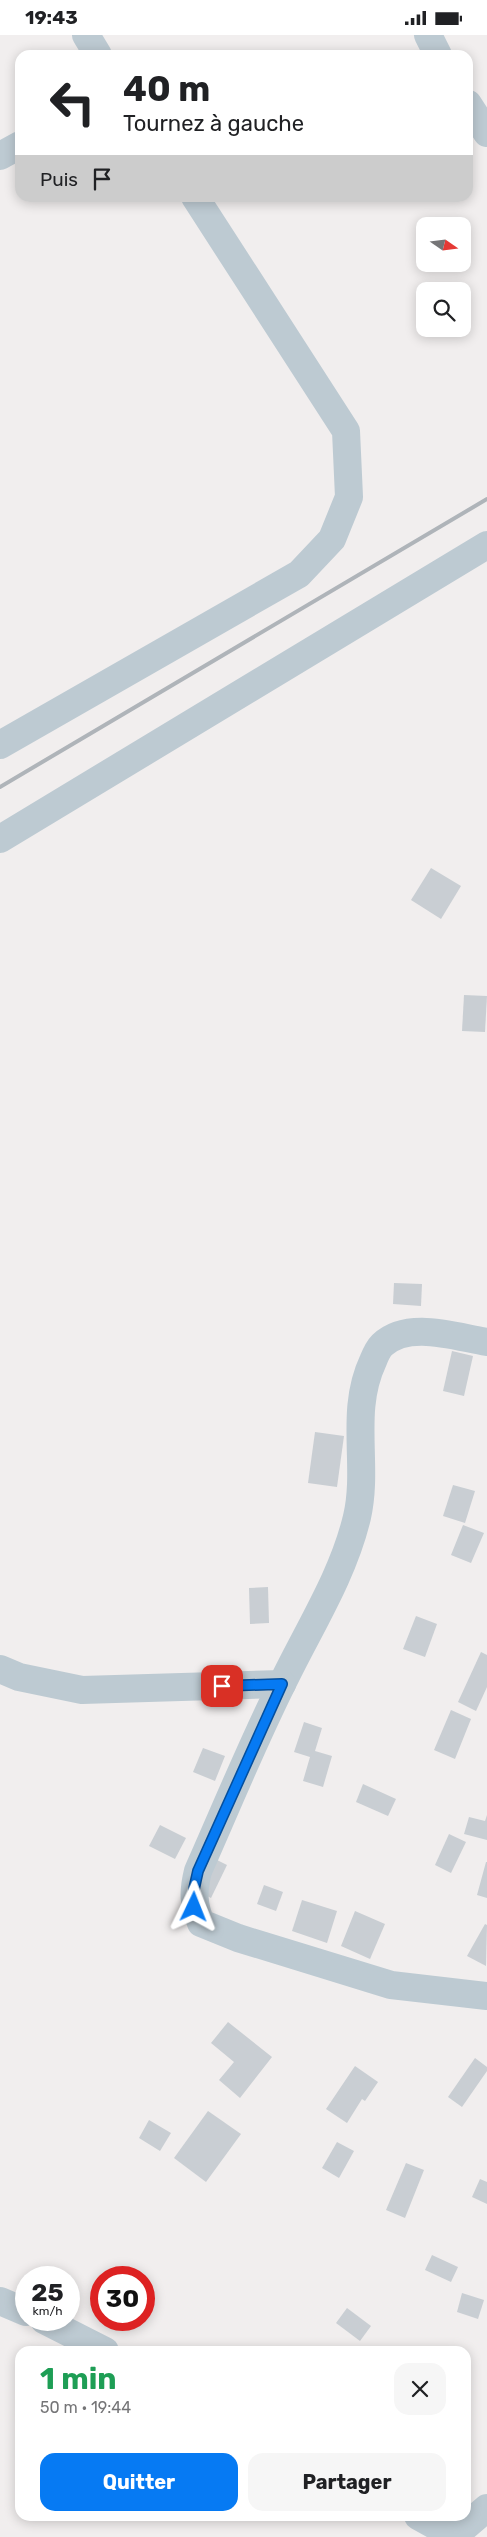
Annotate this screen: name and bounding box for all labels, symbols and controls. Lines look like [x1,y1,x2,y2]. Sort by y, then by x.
text: 19:43 [25,6,78,29]
text: 40 m [123,68,210,110]
icon: left [40,70,105,135]
text: Tournez à gauche [123,110,304,137]
icon: arrive [88,165,116,193]
text: Puis [40,168,78,191]
north arrow [416,217,471,273]
map controls [416,217,471,337]
button: search [416,282,471,337]
pin [201,1665,243,1707]
icon: arrive [208,1672,236,1700]
position arrow [167,1880,219,1932]
speed limit sign: 30 [90,2266,155,2331]
text: 25 [31,2278,64,2307]
text: km/h [33,2304,62,2318]
text: 1 min [40,2361,117,2397]
button: close [394,2363,446,2415]
text: 50 m · 19:44 [40,2398,131,2417]
button: Quitter [40,2453,238,2511]
button: Partager [248,2453,446,2511]

